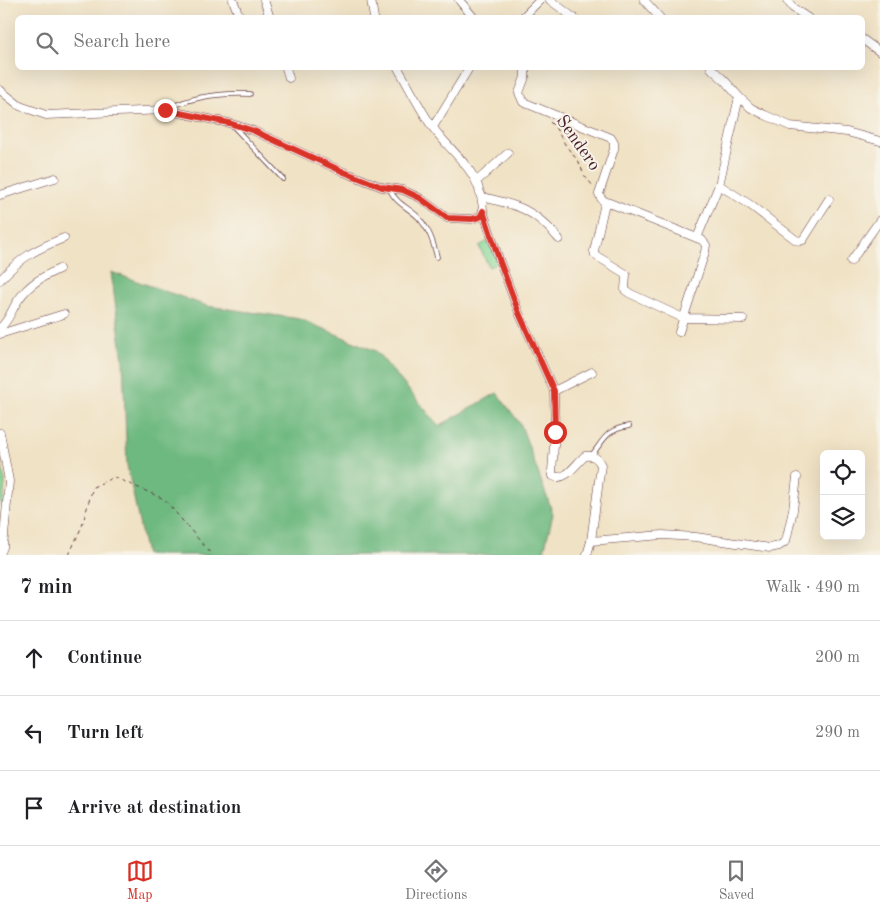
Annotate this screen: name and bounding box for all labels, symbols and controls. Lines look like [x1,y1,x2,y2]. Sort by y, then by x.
search box [15,15,865,70]
icon: search [33,29,61,57]
text: Search here [73,33,170,52]
route end [154,99,177,122]
street label: Sendero [553,112,604,174]
route start [544,421,567,444]
map controls [820,450,865,540]
button: locate [820,450,865,495]
button: layers [820,495,865,540]
text: 7 min [20,577,73,598]
text: Walk · 490 m [765,580,860,596]
icon: ahead [20,644,48,672]
text: Continue [67,649,142,668]
text: 200 m [815,650,860,666]
icon: left [20,719,48,747]
text: Turn left [67,724,144,743]
text: 290 m [815,725,860,741]
icon: arrive [20,794,48,822]
text: Arrive at destination [67,799,241,818]
tab: Map [126,857,154,904]
tab: Directions [405,857,467,904]
tab: Saved [719,857,754,904]

